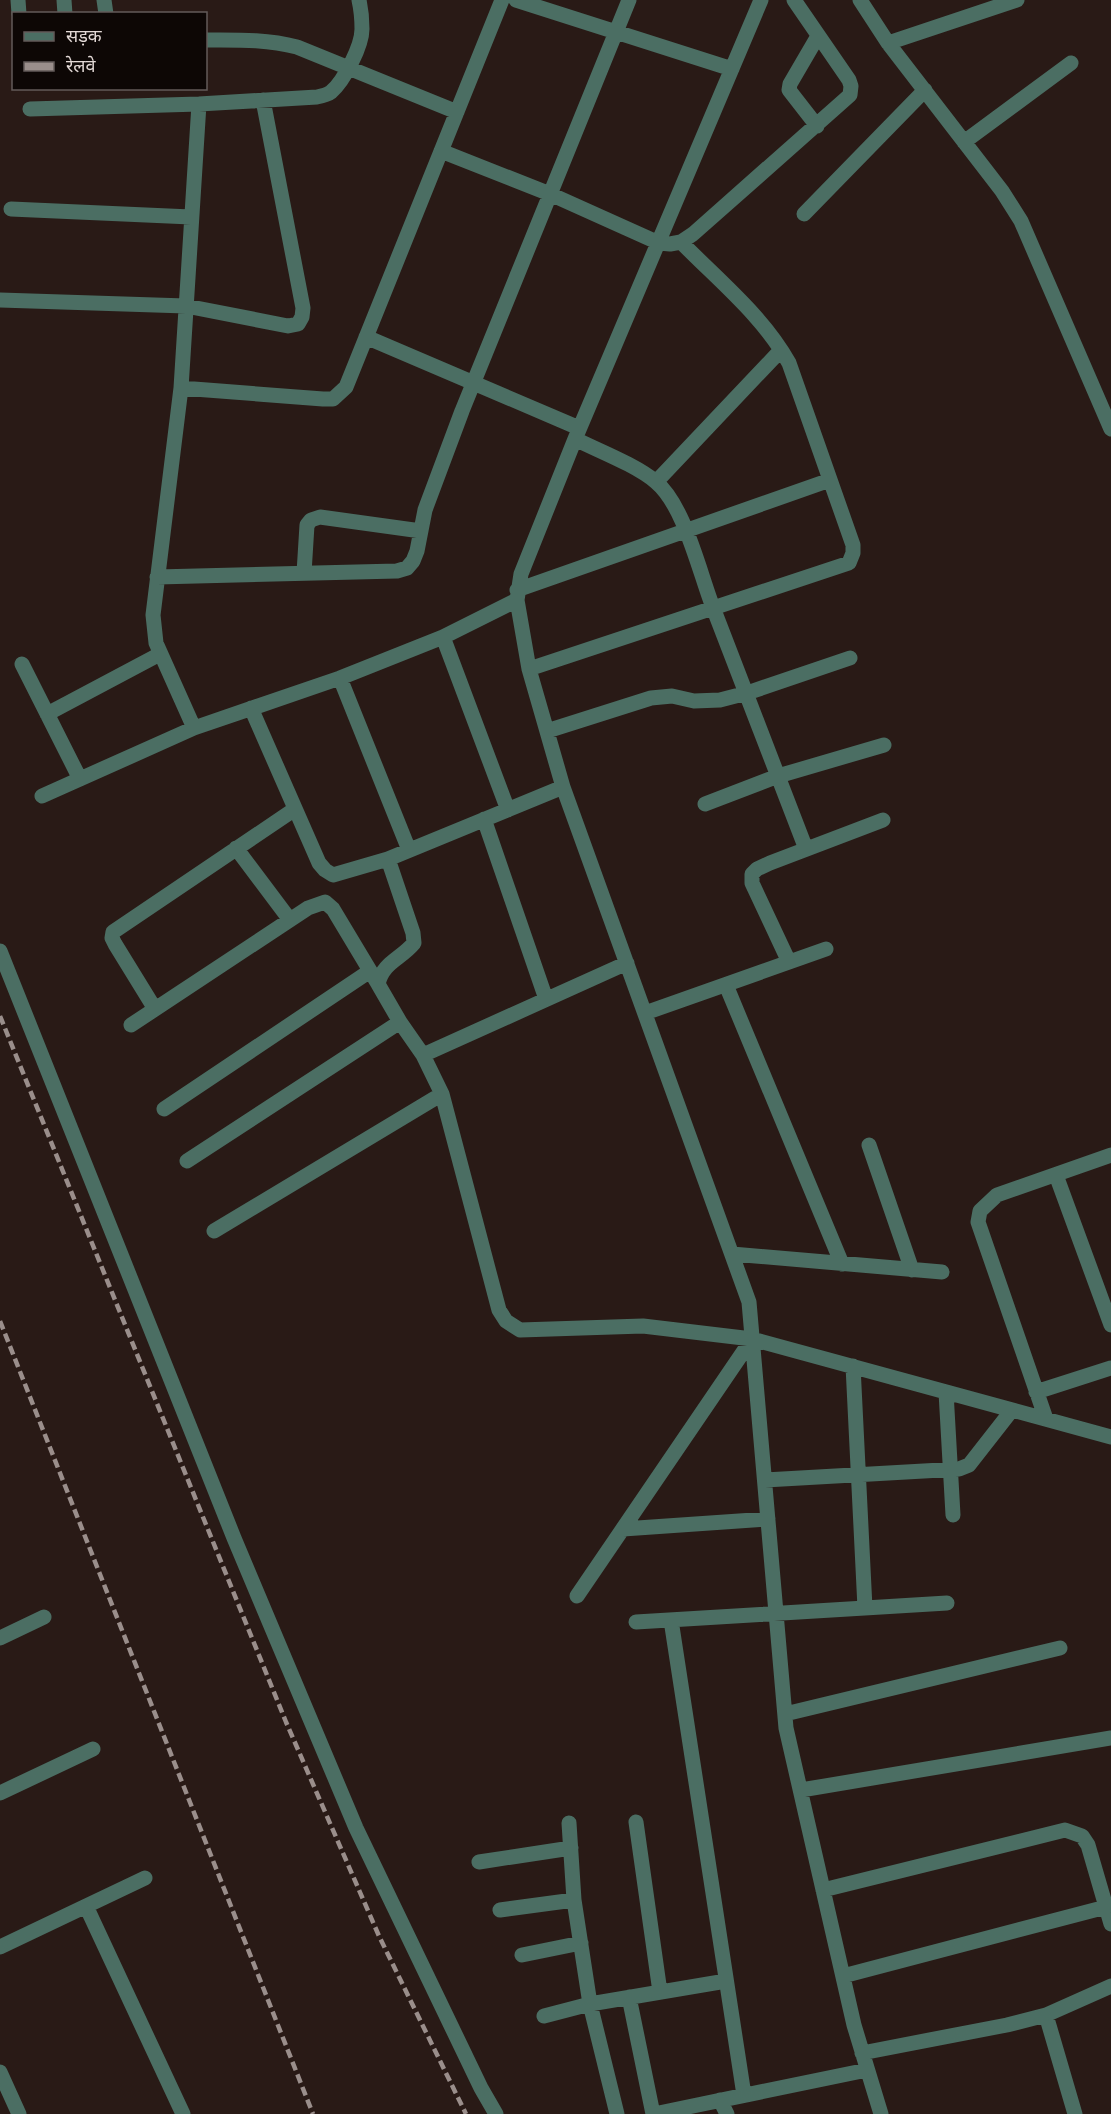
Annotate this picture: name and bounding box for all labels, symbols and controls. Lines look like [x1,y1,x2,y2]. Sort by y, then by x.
legend [12,12,207,90]
text: सड़क [66,23,103,48]
text: रेलवे [65,53,97,78]

